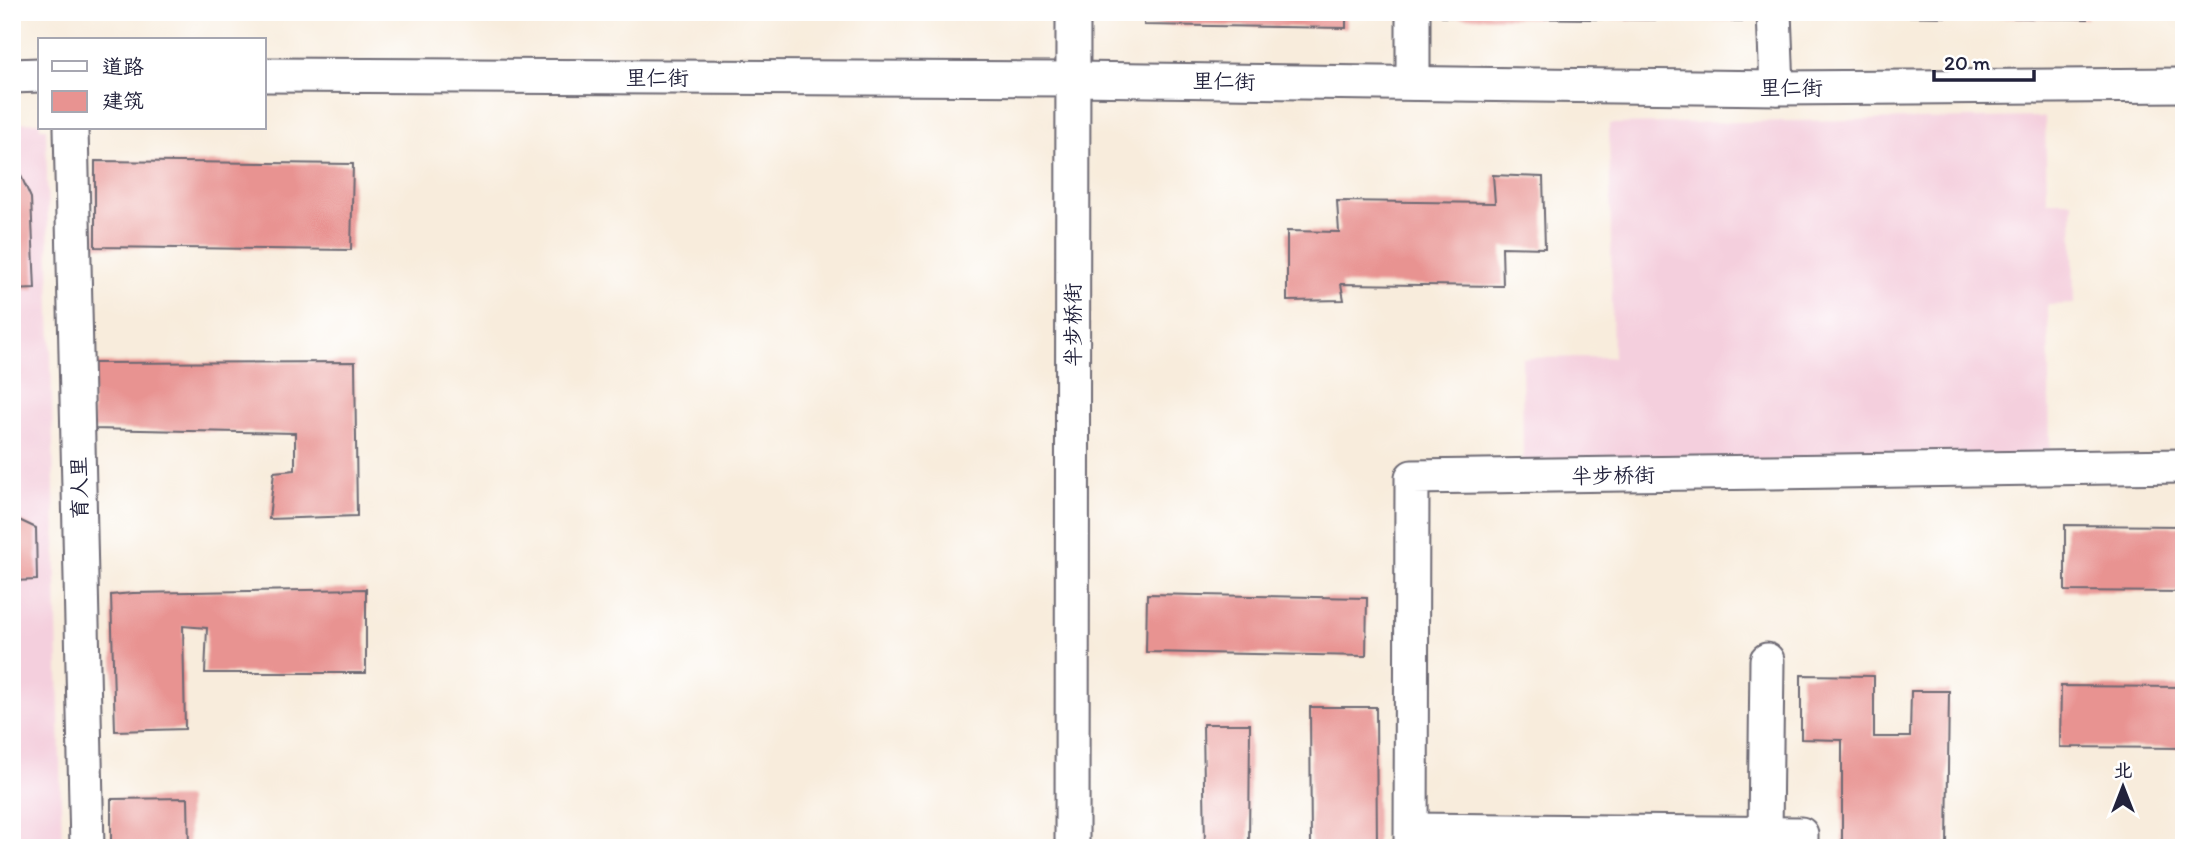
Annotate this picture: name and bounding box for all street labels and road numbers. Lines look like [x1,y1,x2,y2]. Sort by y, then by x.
street label: 里仁街 [626,65,689,90]
street label: 里仁街 [1192,68,1256,94]
street label: 里仁街 [1760,75,1823,100]
street label: 半步桥街 [1060,283,1085,367]
street label: 育人里 [66,456,92,520]
street label: 半步桥街 [1571,462,1655,488]

